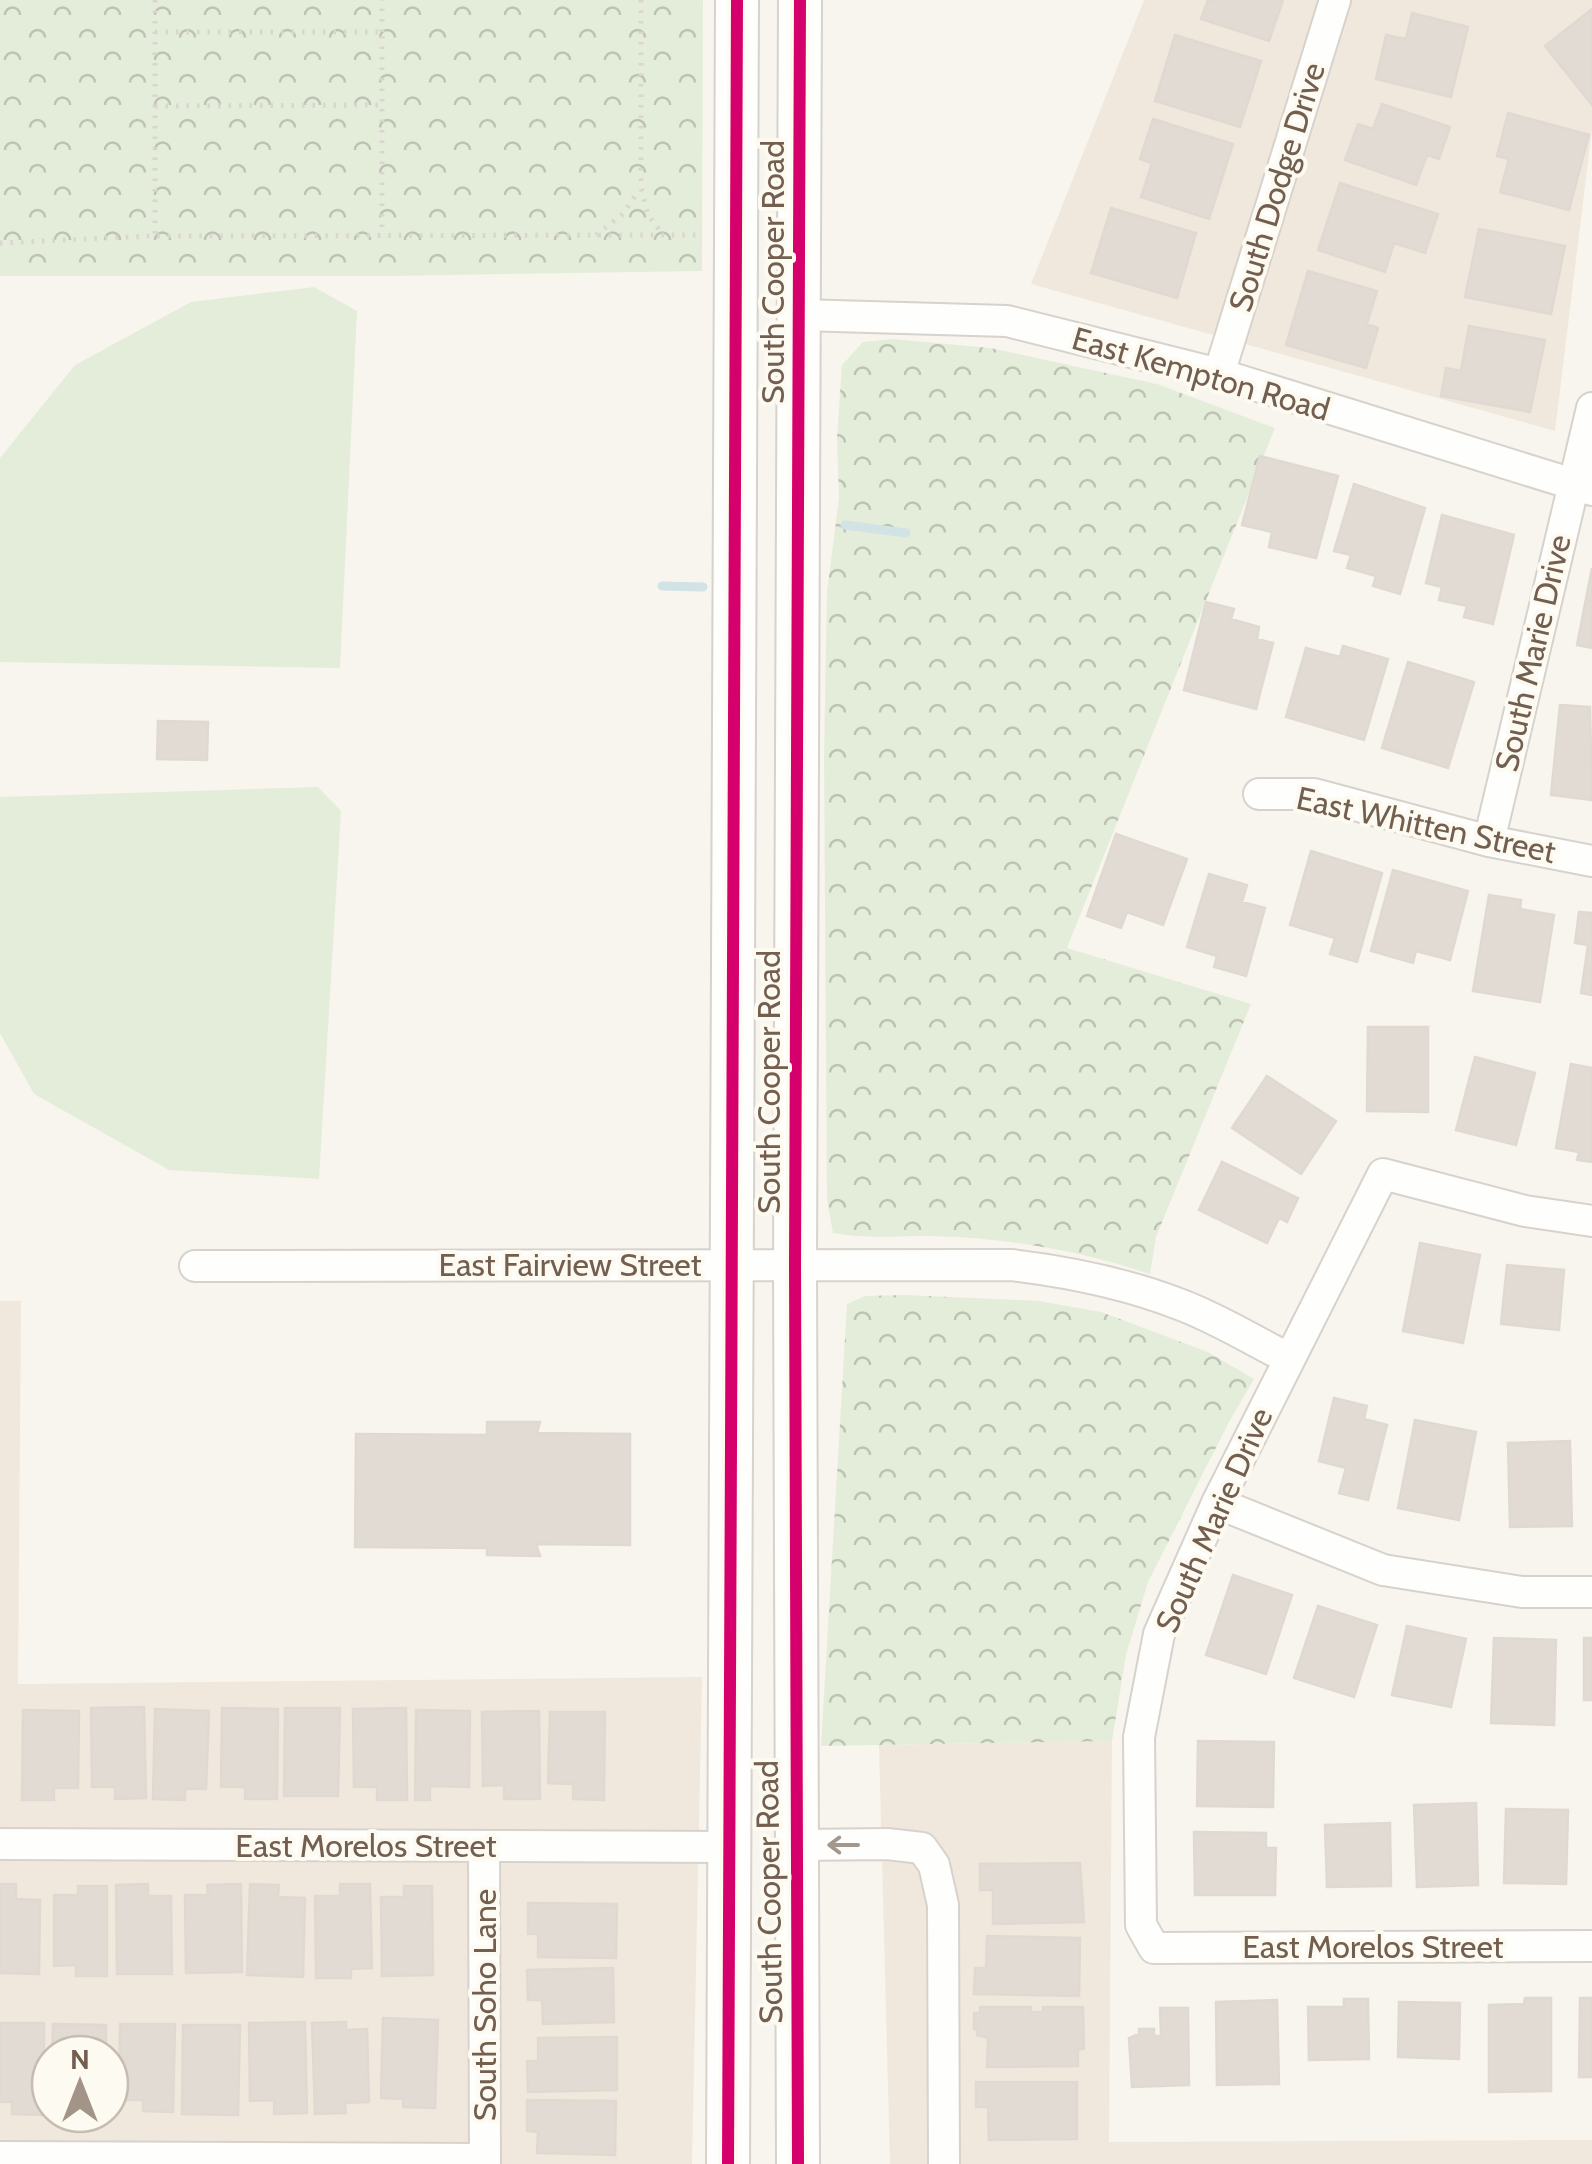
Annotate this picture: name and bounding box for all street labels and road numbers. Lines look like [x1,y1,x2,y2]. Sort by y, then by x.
street label: South Dodge Drive [1220,58,1333,316]
street label: South Cooper Road [753,140,792,404]
street label: East Kempton Road [1068,318,1334,429]
street label: South Marie Drive [1486,531,1579,775]
street label: East Whitten Street [1293,778,1559,871]
street label: South Cooper Road [749,950,788,1214]
street label: East Fairview Street [438,1245,702,1284]
street label: South Marie Drive [1147,1401,1281,1638]
street label: South Cooper Road [747,1760,790,2024]
street label: East Morelos Street [235,1826,497,1865]
street label: South Soho Lane [465,1889,504,2121]
street label: East Morelos Street [1242,1927,1504,1966]

